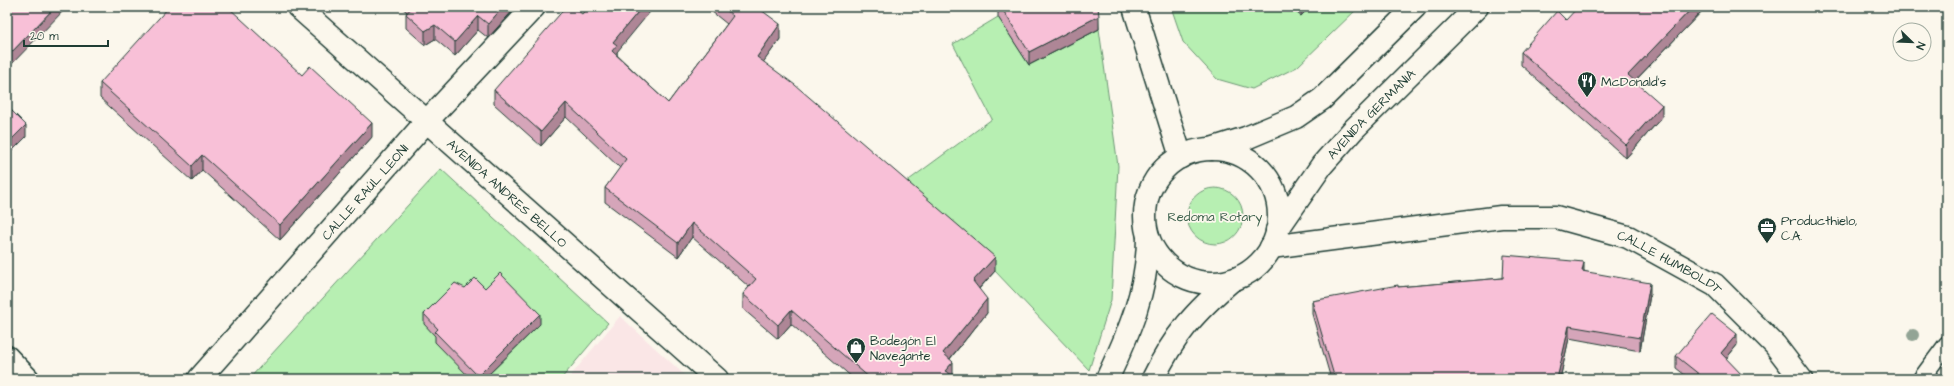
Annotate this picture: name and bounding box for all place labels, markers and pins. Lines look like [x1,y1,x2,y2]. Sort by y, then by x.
restaurant icon: McDonald's [1576,70,1598,98]
place label: McDonald's [1601,73,1667,91]
place label: Producthielo, C.A. [1781,212,1858,245]
office icon: Producthielo, C.A. [1756,216,1778,244]
place label: Bodegón El Navegante [870,332,936,366]
shop icon: Bodegón El Navegante [845,336,867,364]

